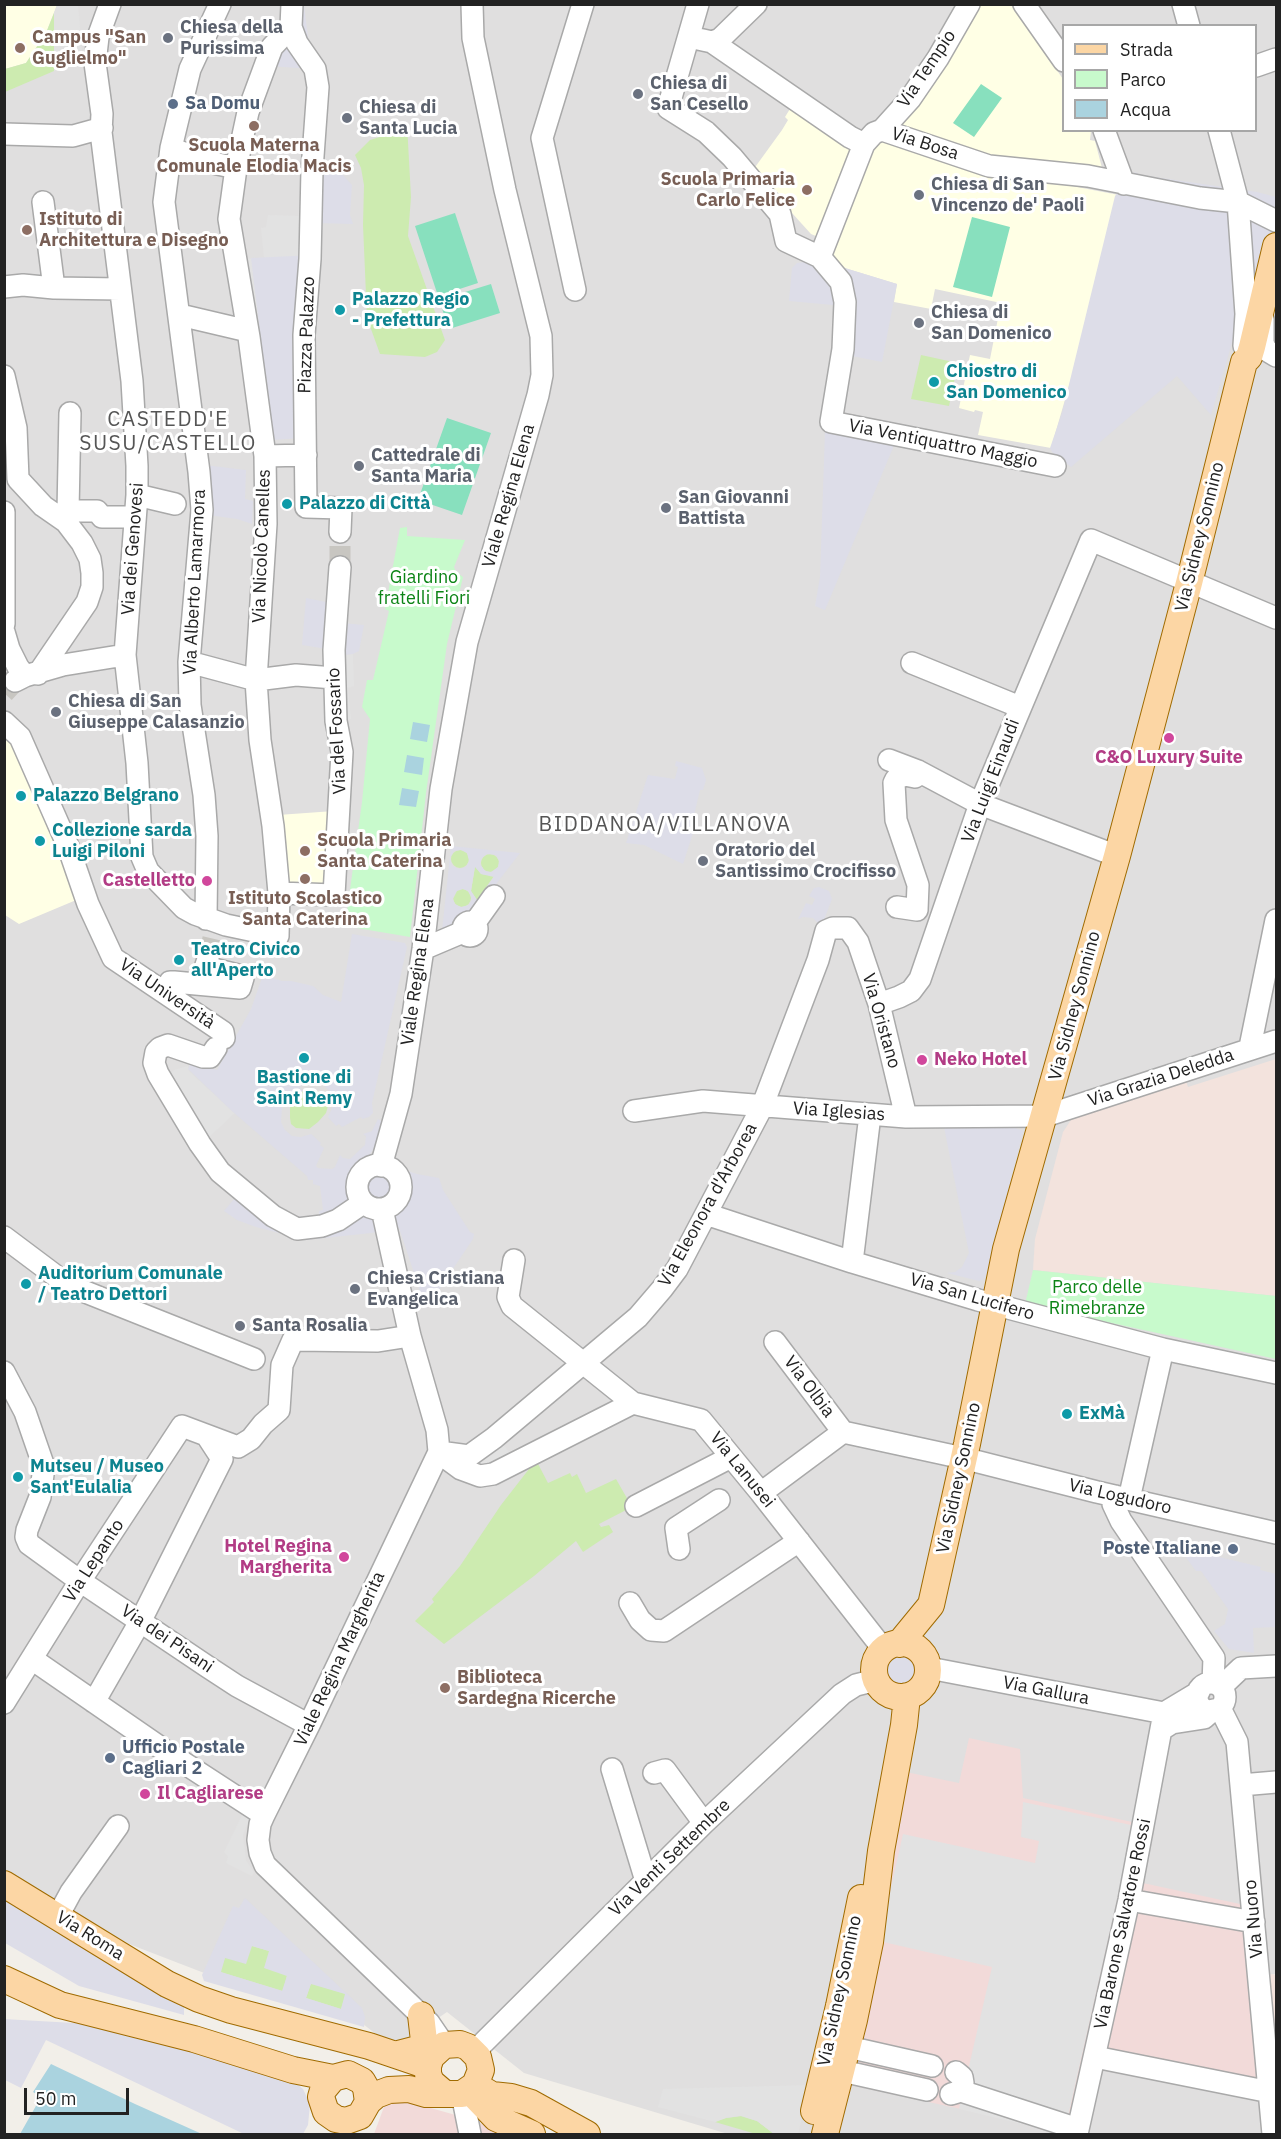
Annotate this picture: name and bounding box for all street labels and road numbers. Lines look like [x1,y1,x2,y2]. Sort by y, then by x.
street label: Via Tempio [893,26,961,112]
street label: Via Bosa [889,123,961,165]
street label: Piazza Palazzo [294,276,320,394]
street label: Via Ventiquattro Maggio [847,415,1039,473]
street label: Viale Regina Elena [478,422,540,570]
street label: Via Sidney Sonnino [1171,460,1229,614]
street label: Via Nicolò Canelles [249,469,275,623]
street label: Via dei Genovesi [118,482,148,616]
street label: Via Alberto Lamarmora [179,489,211,675]
street label: Via del Fossario [323,667,351,795]
street label: Via Luigi Einaudi [957,716,1025,846]
street label: Viale Regina Elena [397,897,439,1047]
street label: Via Sidney Sonnino [1045,929,1105,1083]
street label: Via Università [115,954,219,1034]
street label: Via Oristano [857,971,905,1071]
street label: Via Grazia Deledda [1085,1044,1237,1112]
street label: Via Iglesias [792,1098,886,1126]
street label: Via Eleonora d'Arborea [654,1119,762,1291]
street label: Via San Lucifero [907,1269,1037,1325]
street label: Via Olbia [779,1352,839,1422]
street label: Via Sidney Sonnino [932,1401,986,1555]
street label: Via Lanusei [705,1428,779,1512]
street label: Via Logudoro [1066,1475,1174,1519]
street label: Via Lepanto [59,1515,129,1607]
street label: Viale Regina Margherita [290,1568,390,1750]
street label: Via dei Pisani [117,1600,217,1678]
street label: Via Gallura [1001,1672,1091,1710]
street label: Via Venti Settembre [605,1795,735,1921]
street label: Via Barone Salvatore Rossi [1090,1817,1156,2031]
street label: Via Nuoro [1240,1879,1268,1959]
street label: Via Roma [52,1907,128,1965]
street label: Via Sidney Sonnino [813,1914,867,2068]

